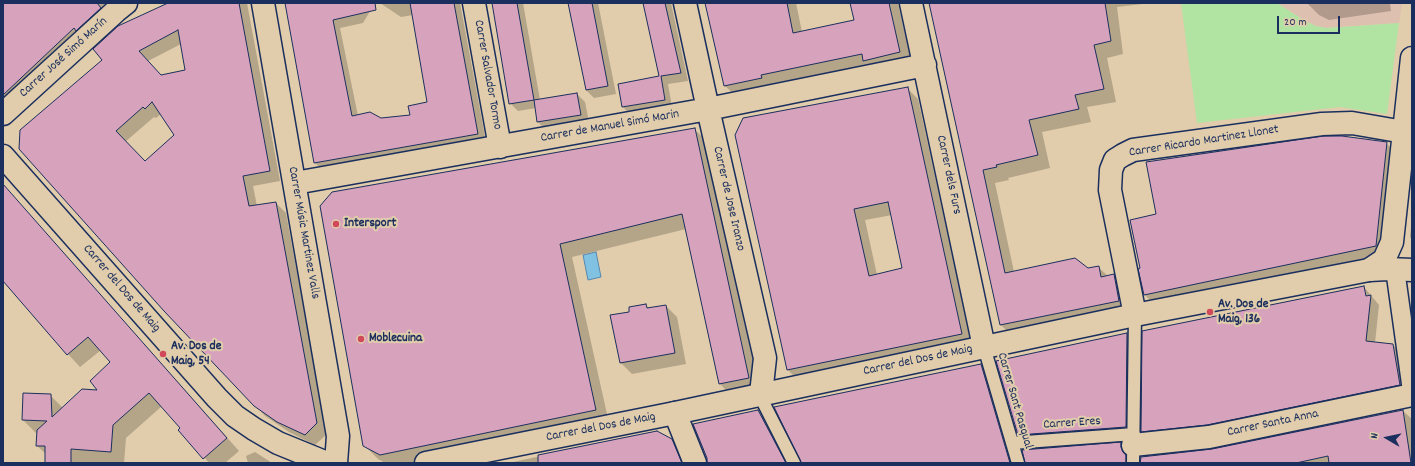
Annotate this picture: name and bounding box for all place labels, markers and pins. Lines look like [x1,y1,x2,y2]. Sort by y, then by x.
place label: Intersport [344,216,396,232]
marker: Intersport [331,219,341,229]
place label: Av. Dos de Maig, 136 [1218,297,1268,328]
marker: Av. Dos de Maig, 136 [1205,307,1215,317]
place label: Moblecuina [369,331,422,347]
marker: Moblecuina [356,334,366,344]
place label: Av. Dos de Maig, 54 [171,339,221,370]
marker: Av. Dos de Maig, 54 [158,349,168,359]

